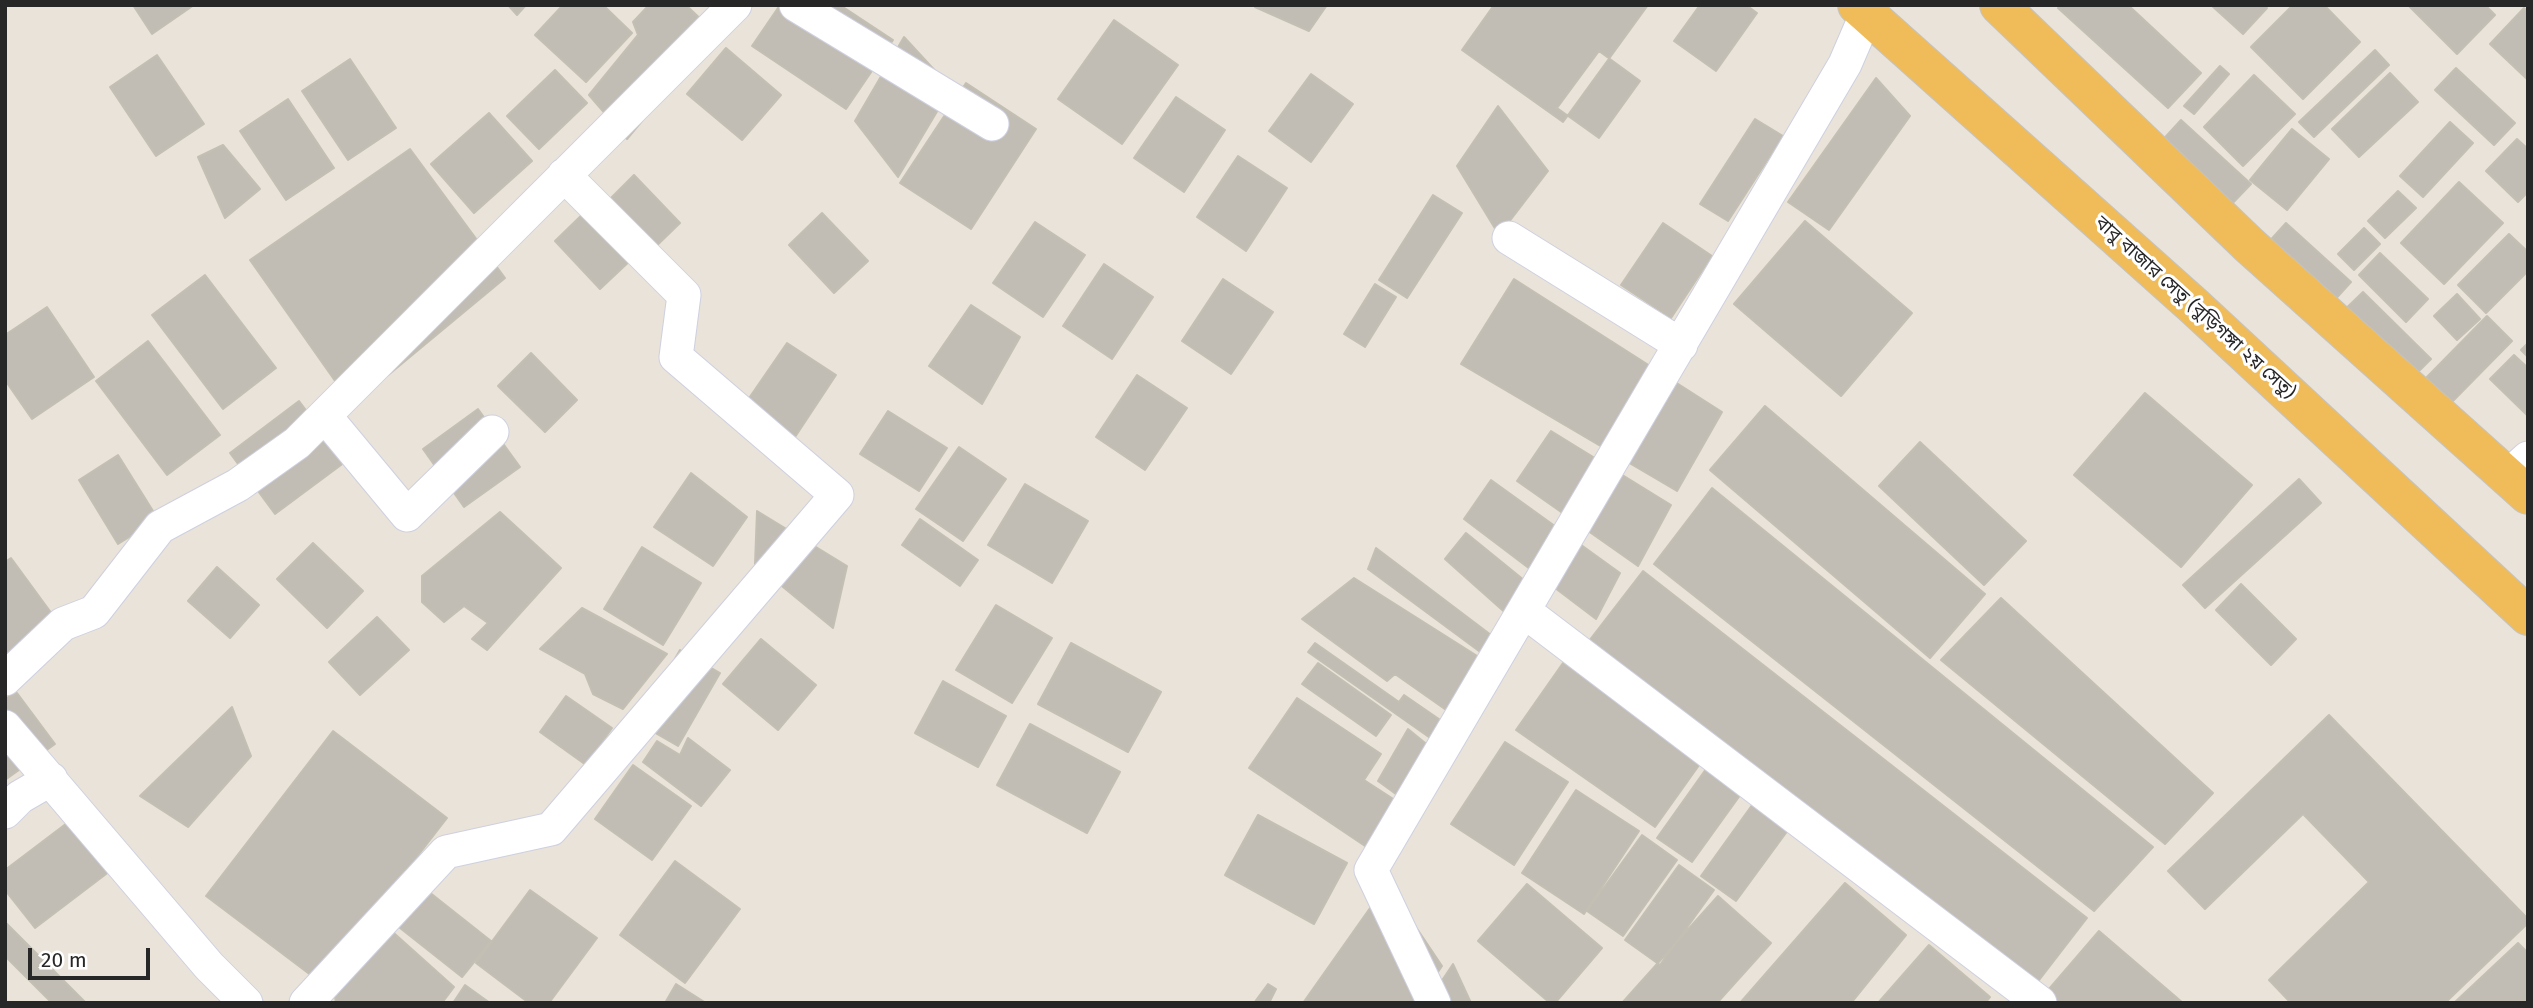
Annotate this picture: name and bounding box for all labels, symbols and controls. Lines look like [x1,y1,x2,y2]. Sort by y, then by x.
street label: বাবু বাজার সেতু (বুড়িগঙ্গা ২য় সেতু) [2090,212,2300,404]
scale bar [32,934,154,978]
text: 20 m [41,947,87,973]

